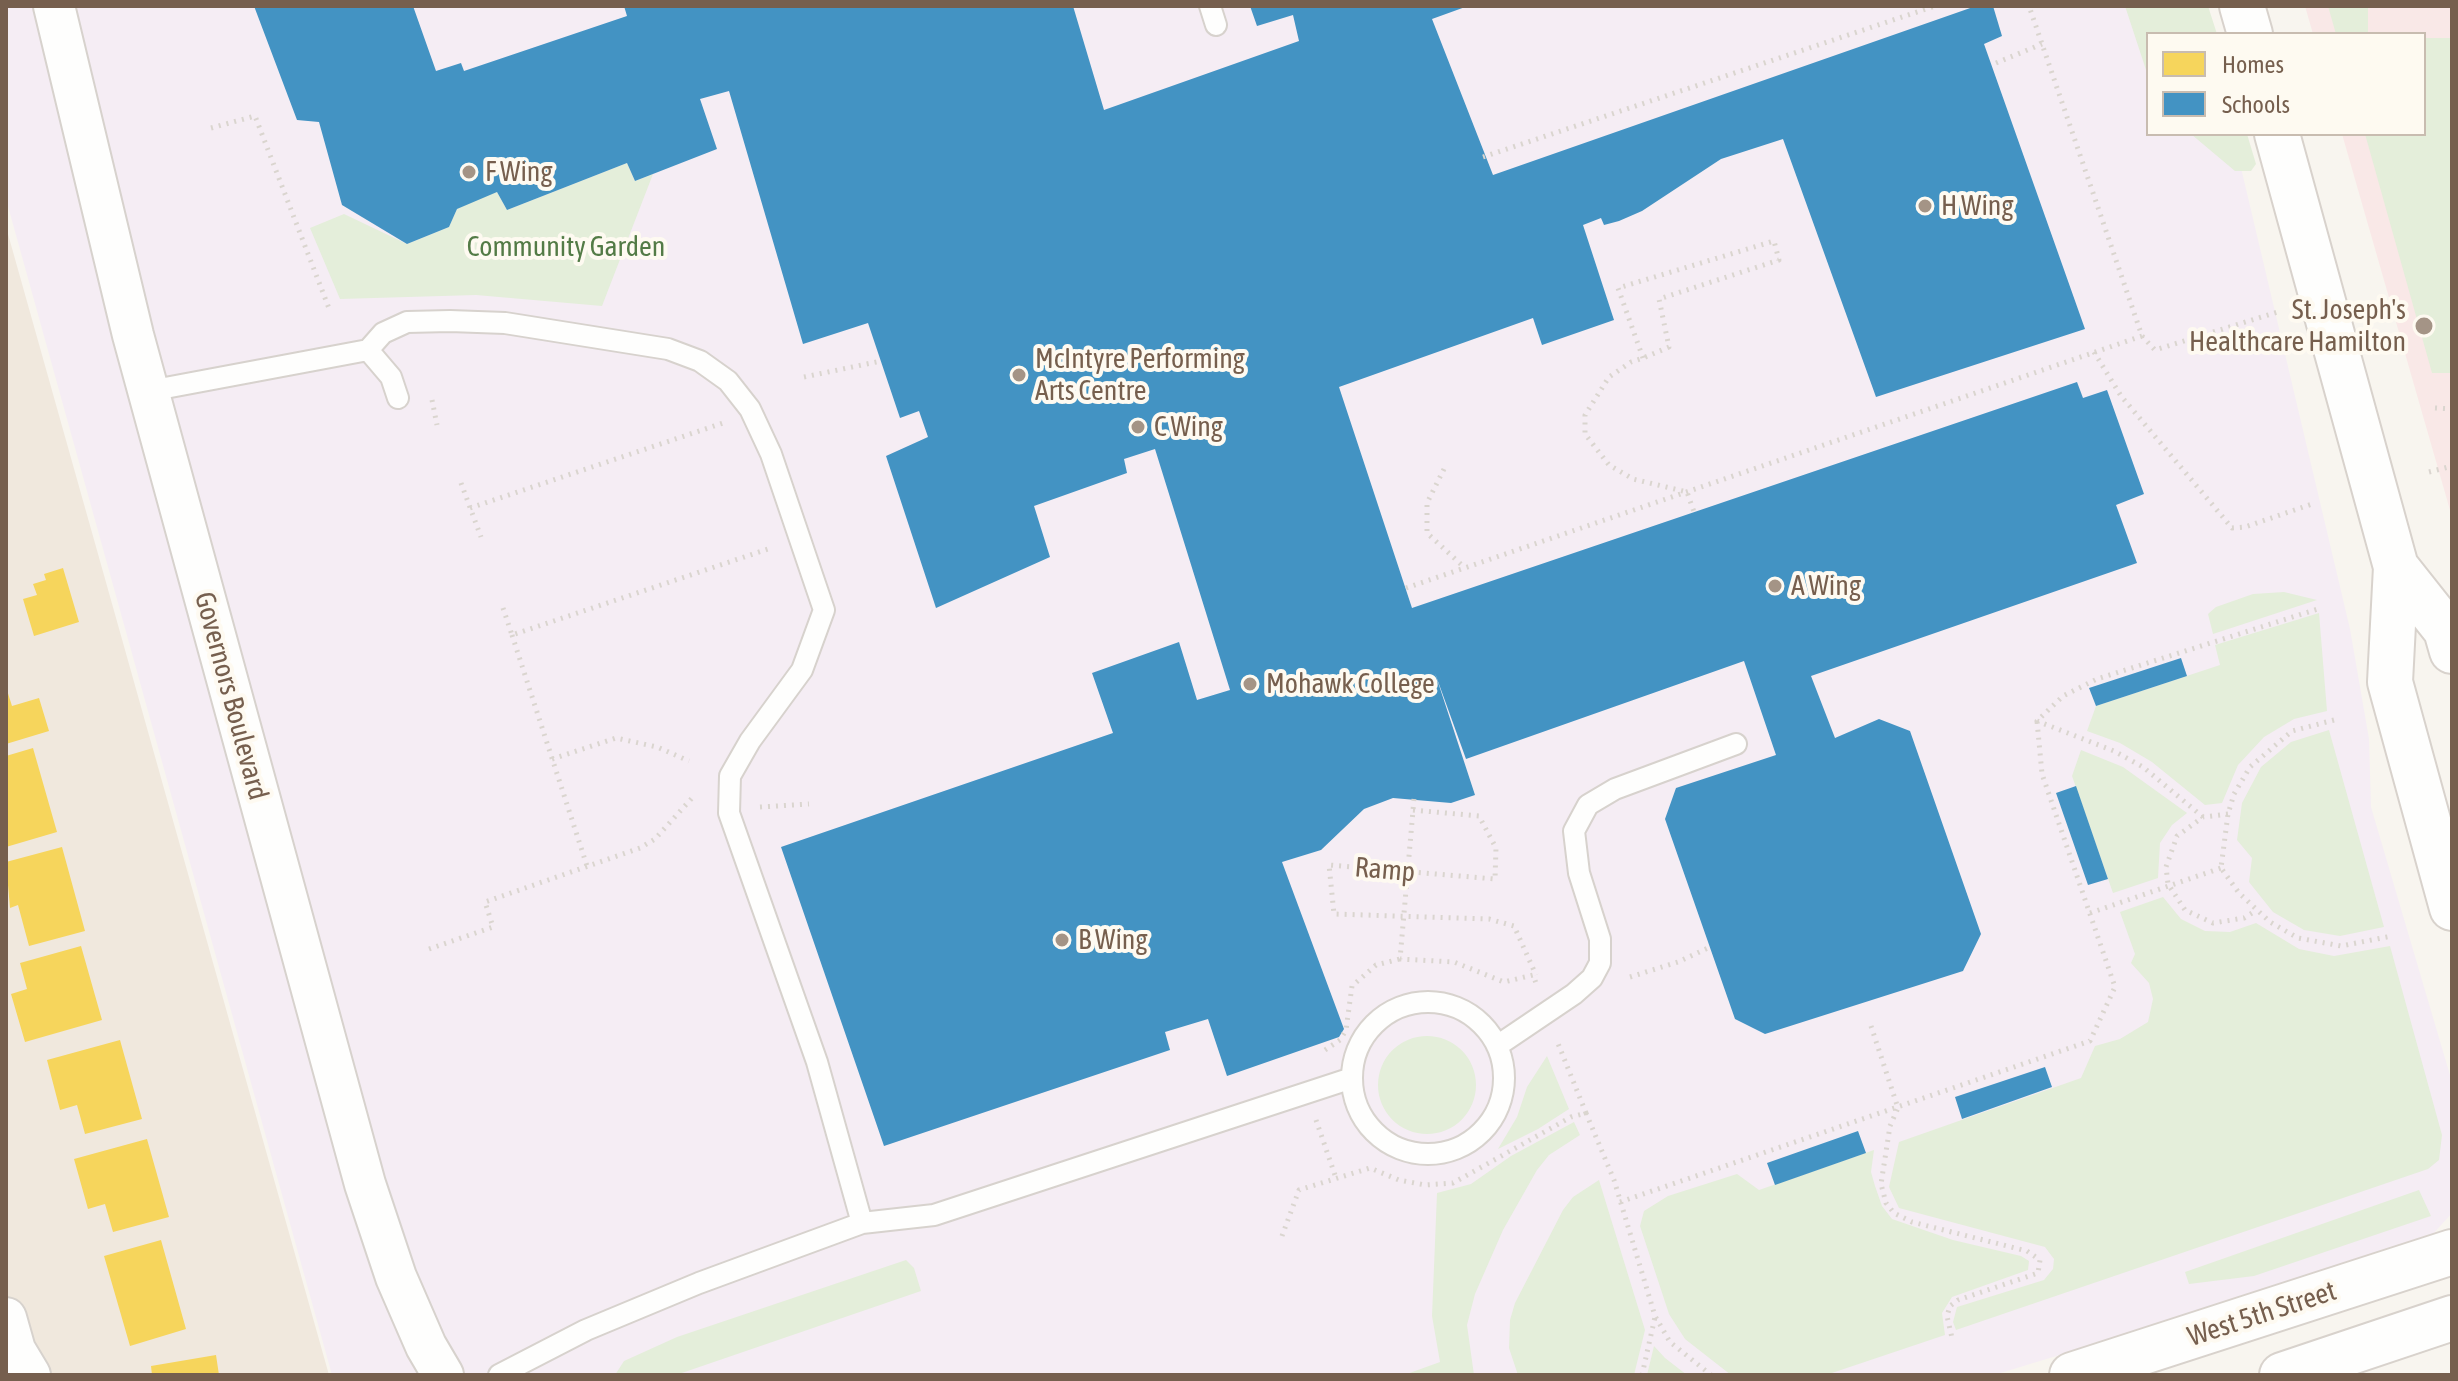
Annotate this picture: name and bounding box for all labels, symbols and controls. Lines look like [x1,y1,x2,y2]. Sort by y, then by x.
legend [2146,32,2426,136]
text: Homes [2222,51,2284,78]
text: Schools [2222,91,2290,118]
place label: F Wing [485,155,552,189]
marker: F Wing [460,163,478,181]
place label: H Wing [1941,189,2013,223]
marker: H Wing [1916,197,1934,215]
park label: Community Garden [467,230,665,264]
place label: St. Joseph's Healthcare Hamilton [2189,293,2406,359]
marker: St. Joseph's Healthcare Hamilton [2413,315,2435,337]
place label: McIntyre Performing Arts Centre [1035,342,1245,408]
marker: McIntyre Performing Arts Centre [1010,366,1028,384]
place label: C Wing [1154,410,1223,444]
marker: C Wing [1129,418,1147,436]
place label: A Wing [1791,569,1861,603]
marker: A Wing [1766,577,1784,595]
street label: Governors Boulevard [187,588,275,804]
place label: Mohawk College [1266,667,1435,701]
marker: Mohawk College [1241,675,1259,693]
street label: Ramp [1353,851,1417,889]
place label: B Wing [1078,923,1147,957]
marker: B Wing [1053,931,1071,949]
street label: West 5th Street [2184,1274,2340,1354]

